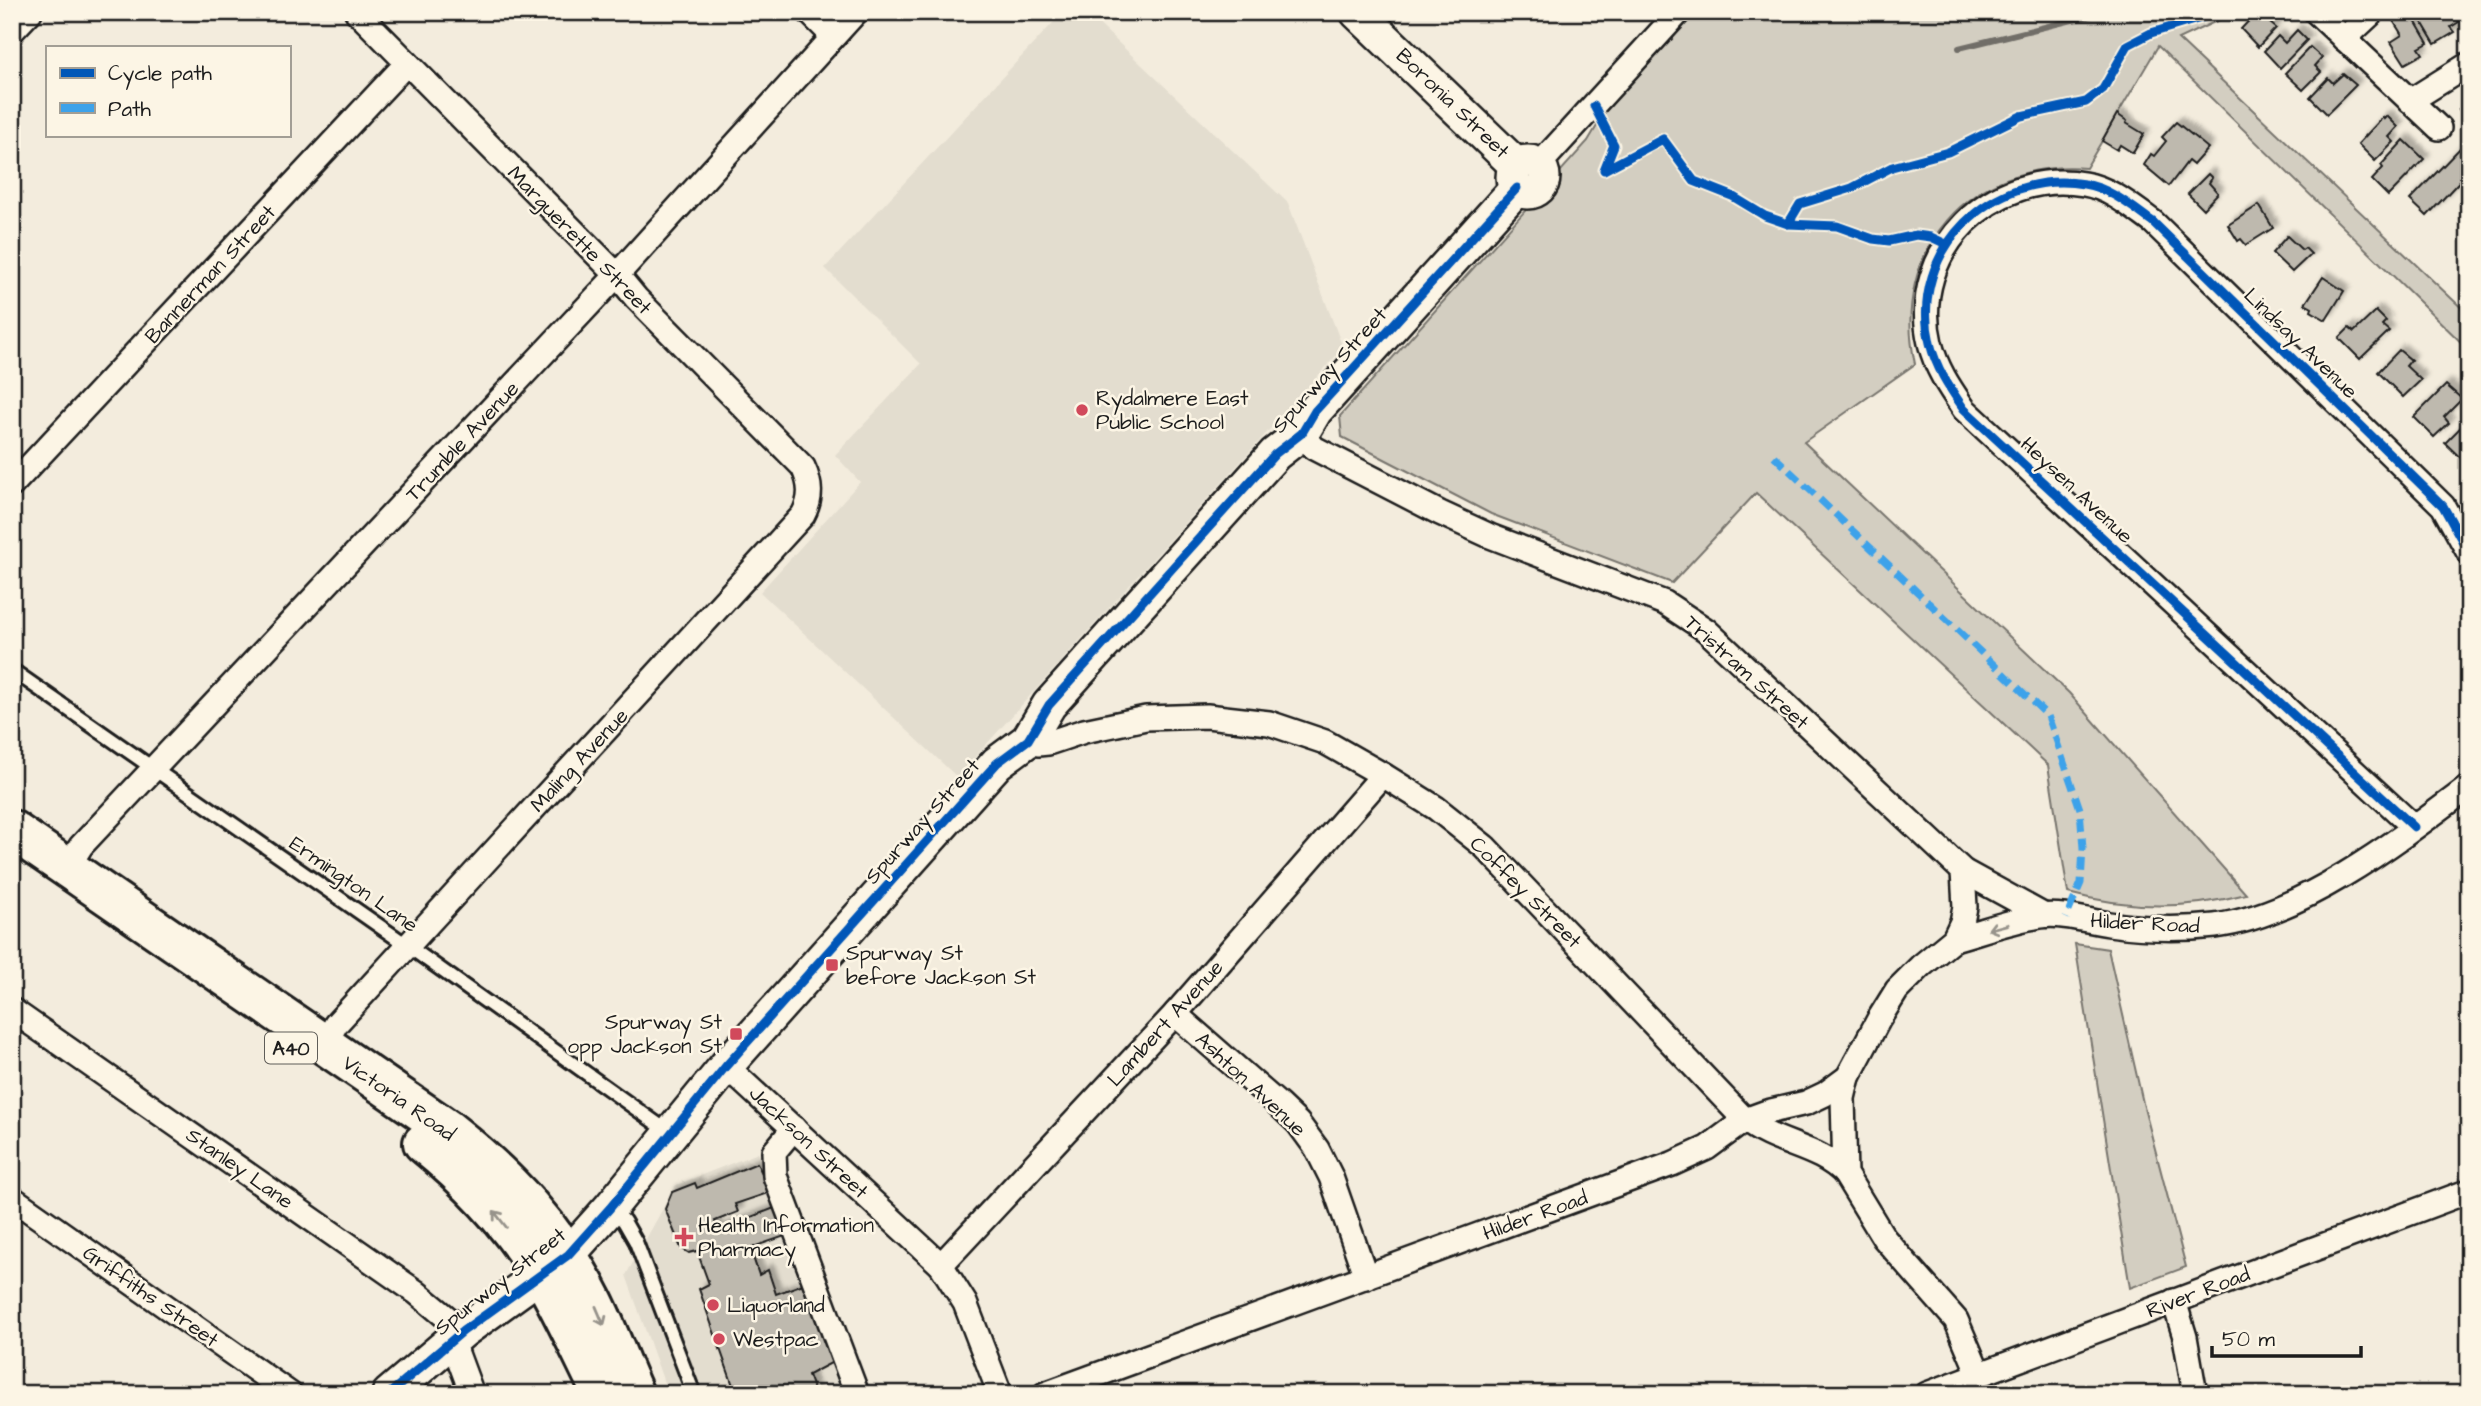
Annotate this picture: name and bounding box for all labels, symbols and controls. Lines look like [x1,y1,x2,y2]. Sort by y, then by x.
street label: Boronia Street [1389,42,1516,165]
legend [46,46,290,136]
text: Cycle path [108,59,213,90]
text: Path [108,95,152,124]
street label: Marguerette Street [499,159,659,323]
street label: Bannerman Street [138,198,283,350]
street label: Lindsay Avenue [2236,281,2364,407]
street label: Spurway Street [1265,301,1395,441]
street label: Trumble Avenue [399,375,526,508]
place label: Rydalmere East Public School [1096,384,1249,437]
marker: Rydalmere East Public School [1074,402,1090,418]
street label: Heysen Avenue [2013,430,2139,552]
street label: Tristram Street [1678,608,1816,737]
street label: Maling Avenue [524,702,637,820]
street label: Spurway Street [858,752,988,892]
street label: Ermington Lane [282,829,424,941]
street label: Coffey Street [1462,830,1588,957]
street label: Hilder Road [2090,906,2201,941]
one-way arrow [1987,921,2010,934]
place label: Spurway St before Jackson St [846,939,1037,992]
street label: Lambert Avenue [1101,954,1230,1093]
marker: Spurway St before Jackson St [824,957,840,973]
place label: Spurway St opp Jackson St [567,1008,723,1062]
street label: Ashton Avenue [1189,1025,1312,1143]
marker: Spurway St opp Jackson St [728,1026,744,1042]
road number: A40 [265,1032,317,1064]
street label: Victoria Road [336,1049,461,1148]
street label: Jackson Street [742,1079,875,1206]
street label: Stanley Lane [179,1121,299,1218]
street label: Hilder Road [1479,1183,1592,1248]
one-way arrow [493,1210,508,1229]
place label: Health Information Pharmacy [698,1211,874,1266]
street label: Spurway Street [428,1220,574,1344]
marker: Health Information Pharmacy [676,1229,692,1245]
street label: Griffiths Street [77,1239,225,1354]
street label: River Road [2142,1259,2254,1325]
place label: Liquorland [727,1291,825,1320]
marker: Liquorland [705,1297,721,1313]
one-way arrow [594,1304,607,1326]
scale bar [2212,1315,2360,1359]
place label: Westpac [733,1325,819,1355]
text: 50 m [2222,1325,2276,1354]
marker: Westpac [711,1331,727,1347]

